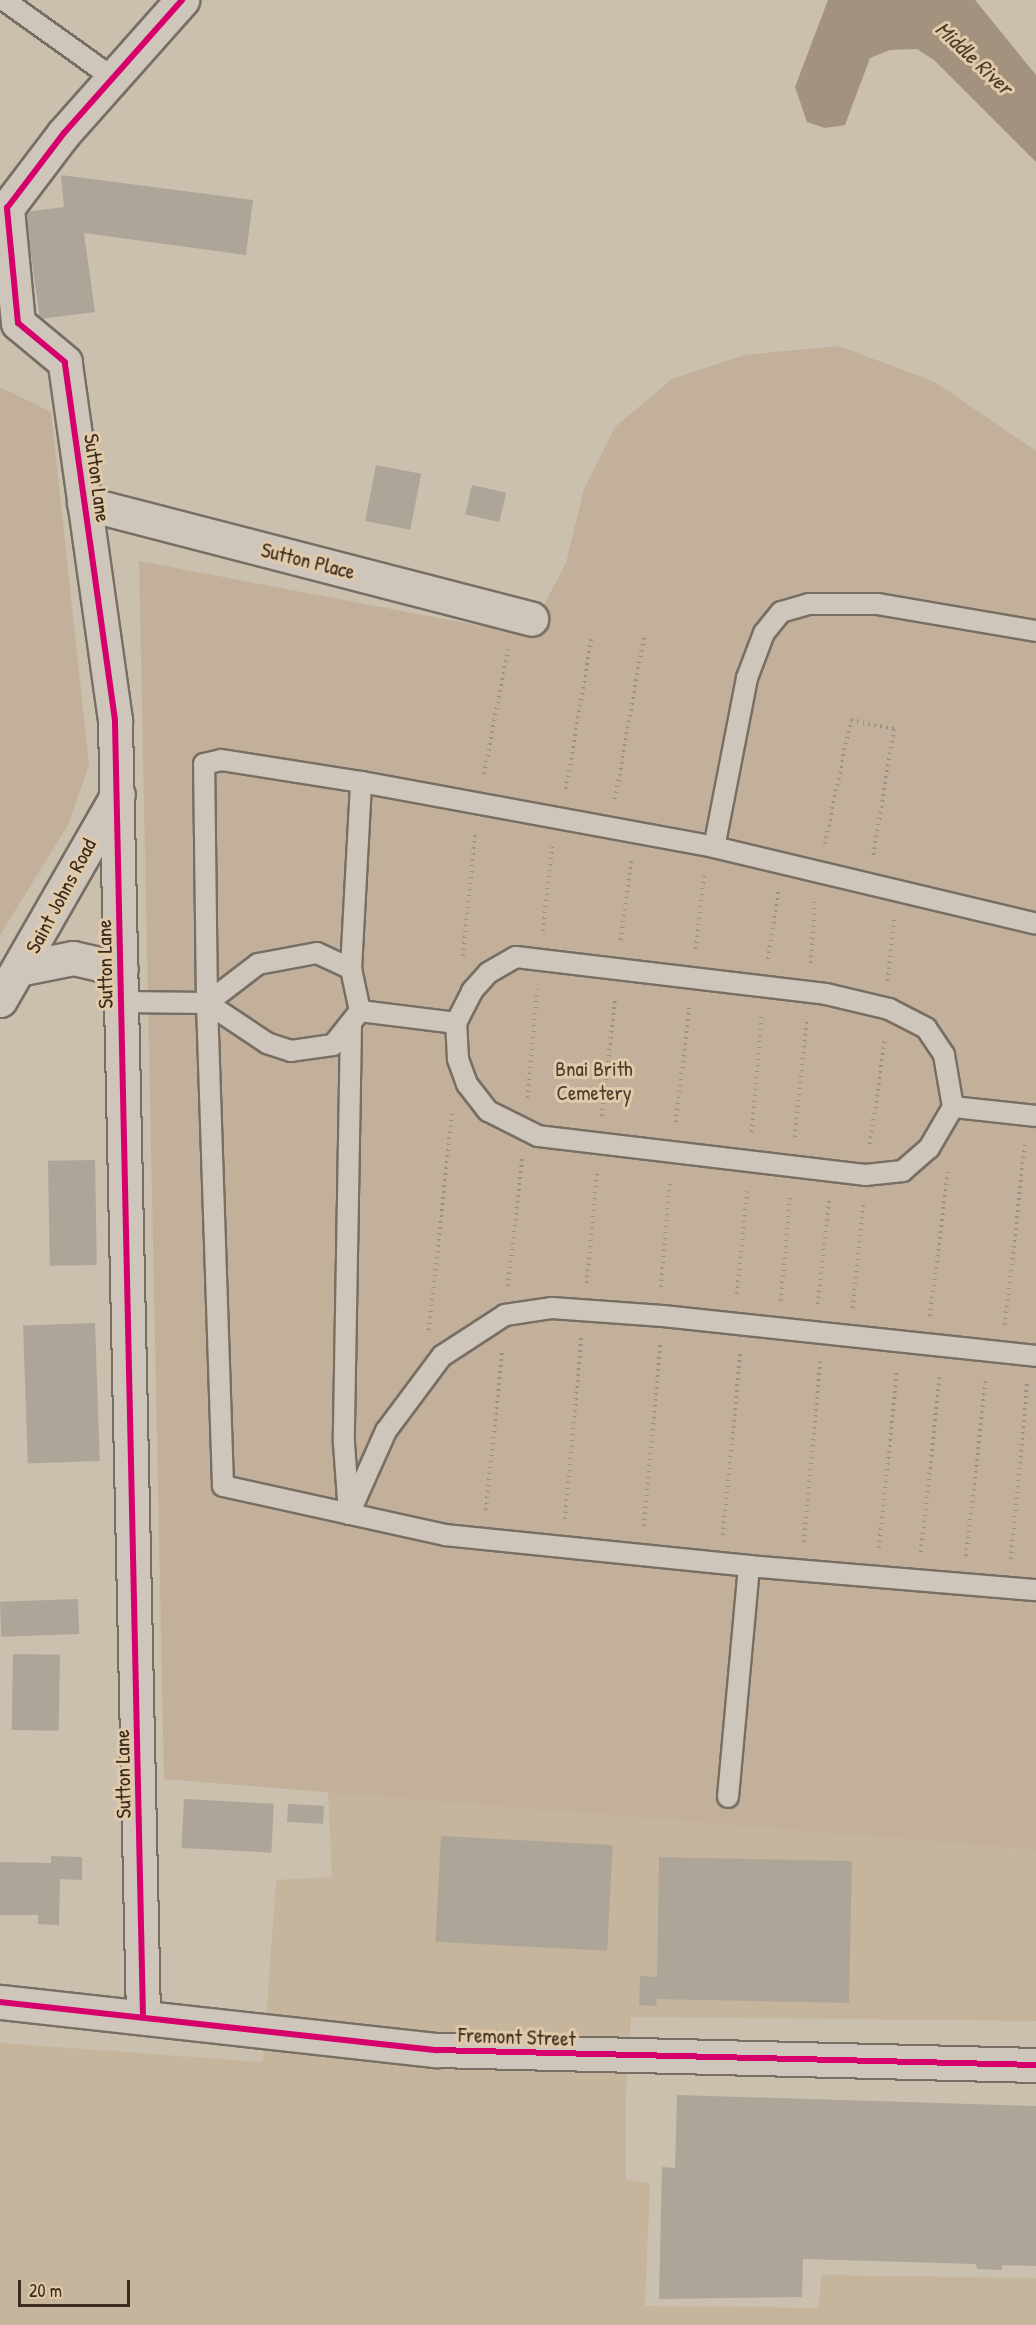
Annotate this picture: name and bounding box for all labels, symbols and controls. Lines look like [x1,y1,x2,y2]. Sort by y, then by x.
water label: Middle River [930,16,1018,100]
street label: Sutton Lane [78,432,116,524]
street label: Sutton Place [259,537,357,585]
street label: Saint Johns Road [20,834,102,958]
street label: Sutton Lane [92,919,118,1009]
park label: Bnai Brith Cemetery [555,1056,633,1106]
street label: Sutton Lane [110,1729,136,1819]
street label: Fremont Street [458,2022,576,2052]
scale bar [21,2268,134,2306]
text: 20 m [29,2278,62,2303]

